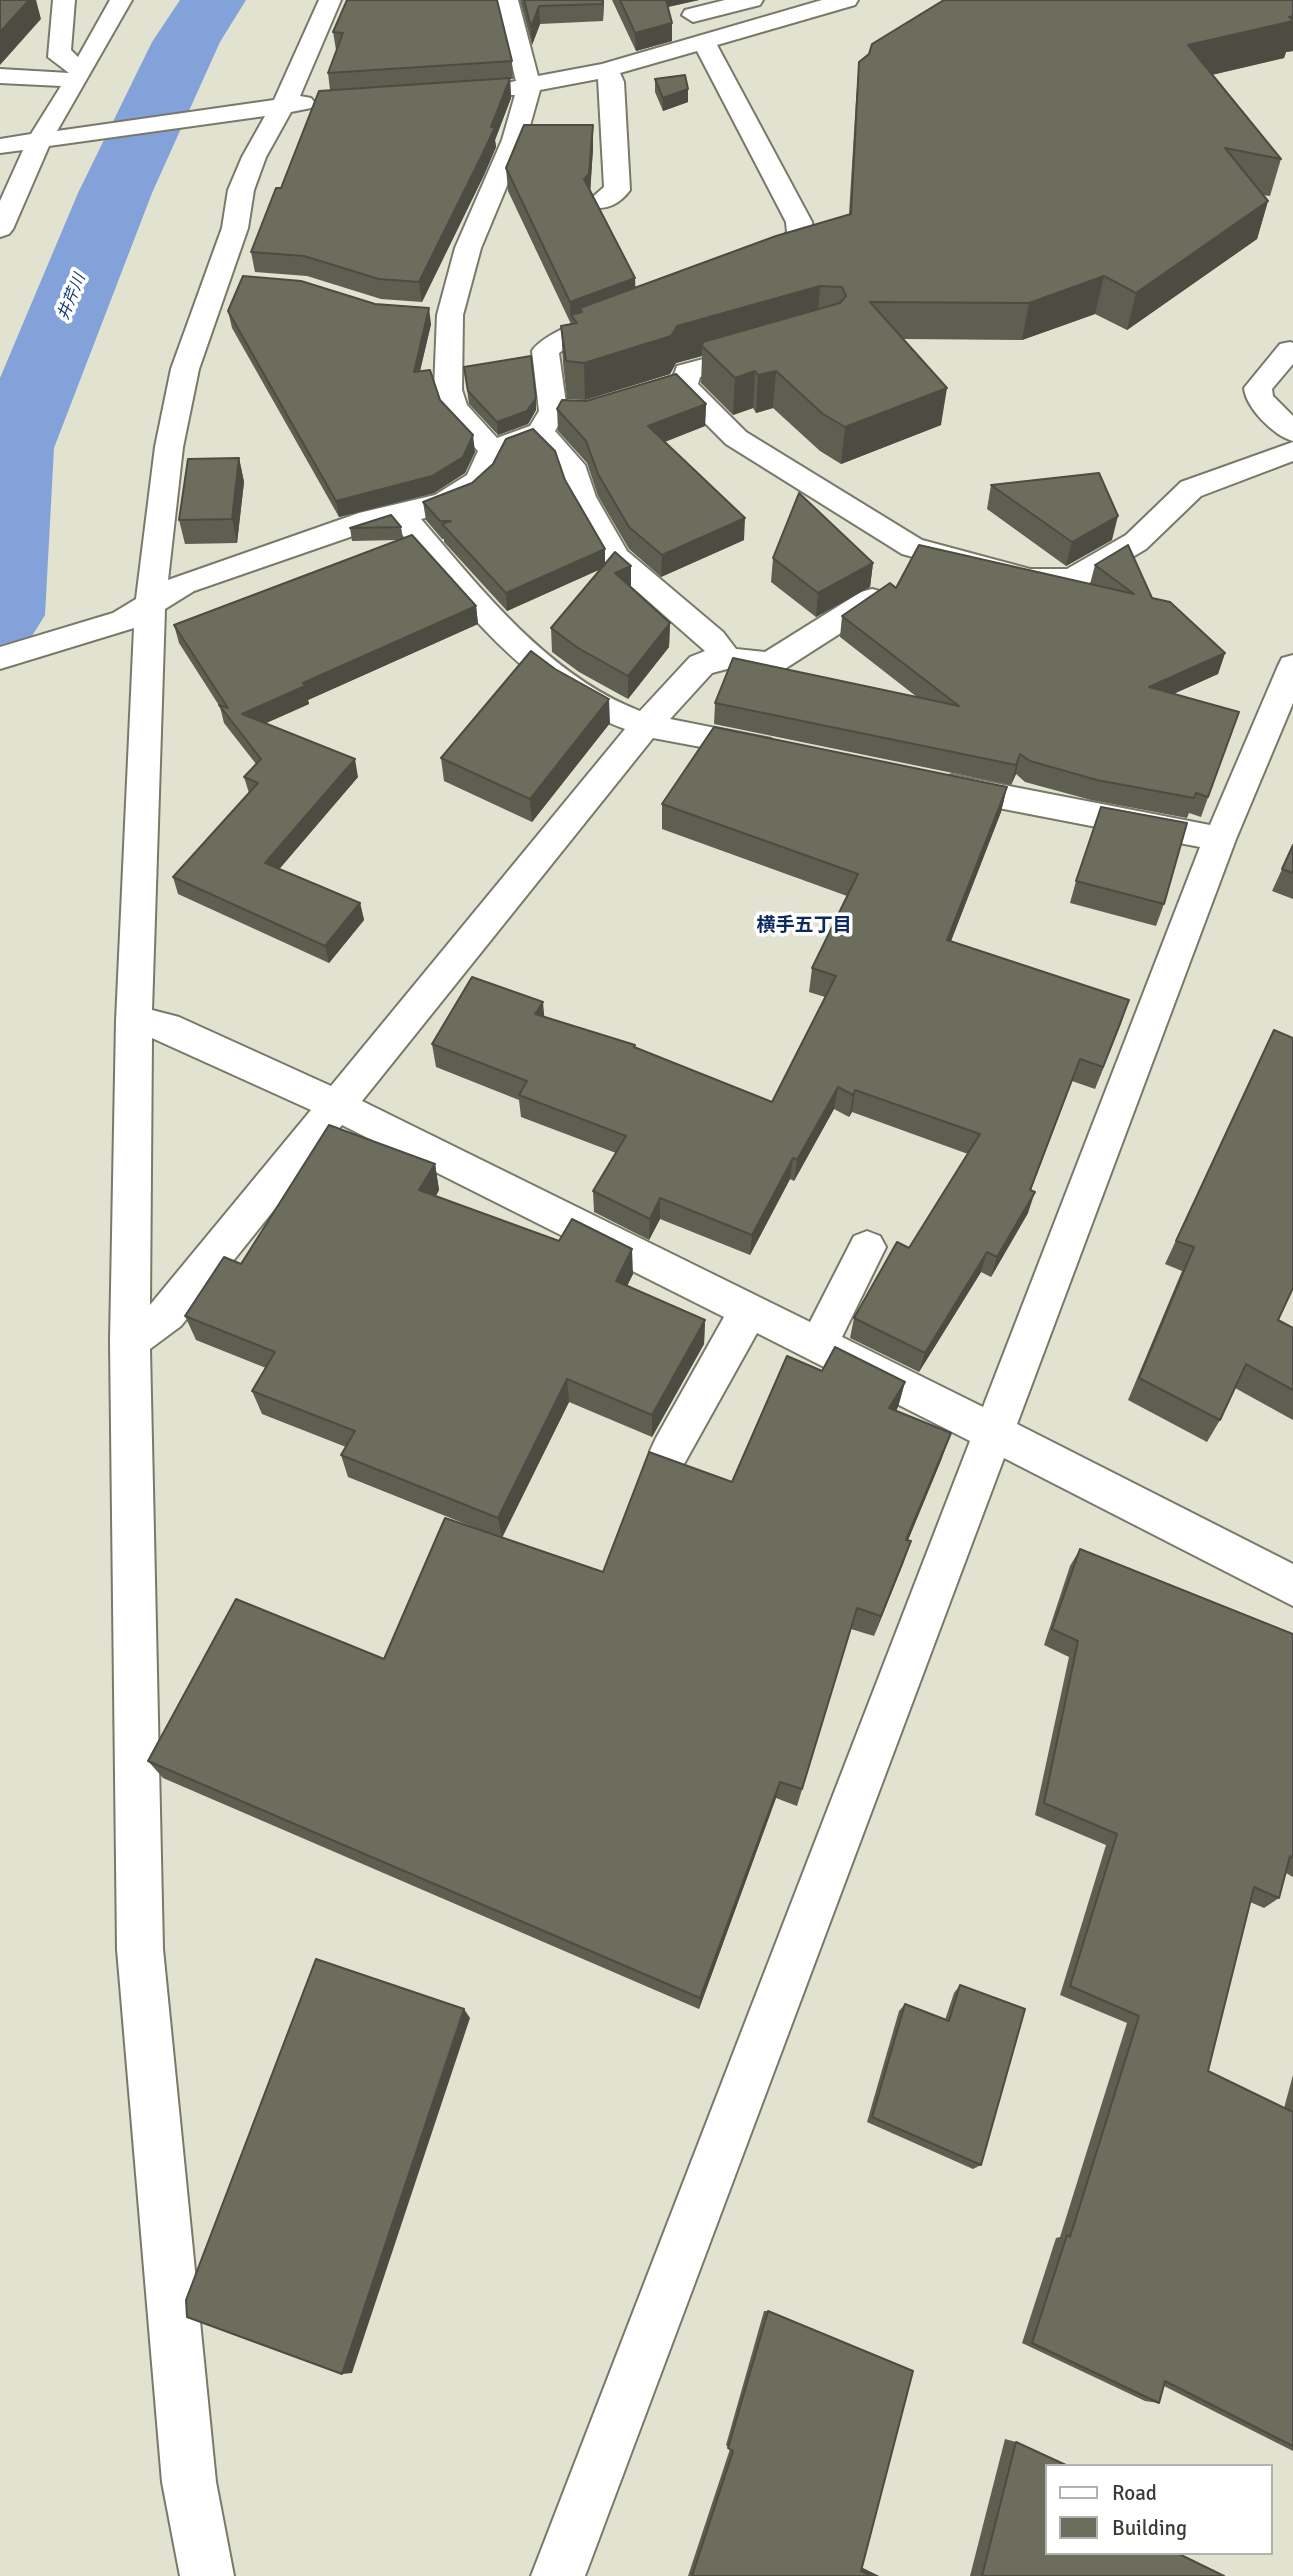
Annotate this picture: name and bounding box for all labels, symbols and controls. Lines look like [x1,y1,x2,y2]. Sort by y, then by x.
water label: 井芹川 [54,271,90,323]
district label: 横手五丁目 [757,915,851,937]
legend [1044,2464,1272,2555]
text: Road [1112,2480,1157,2506]
text: Building [1112,2515,1187,2541]

